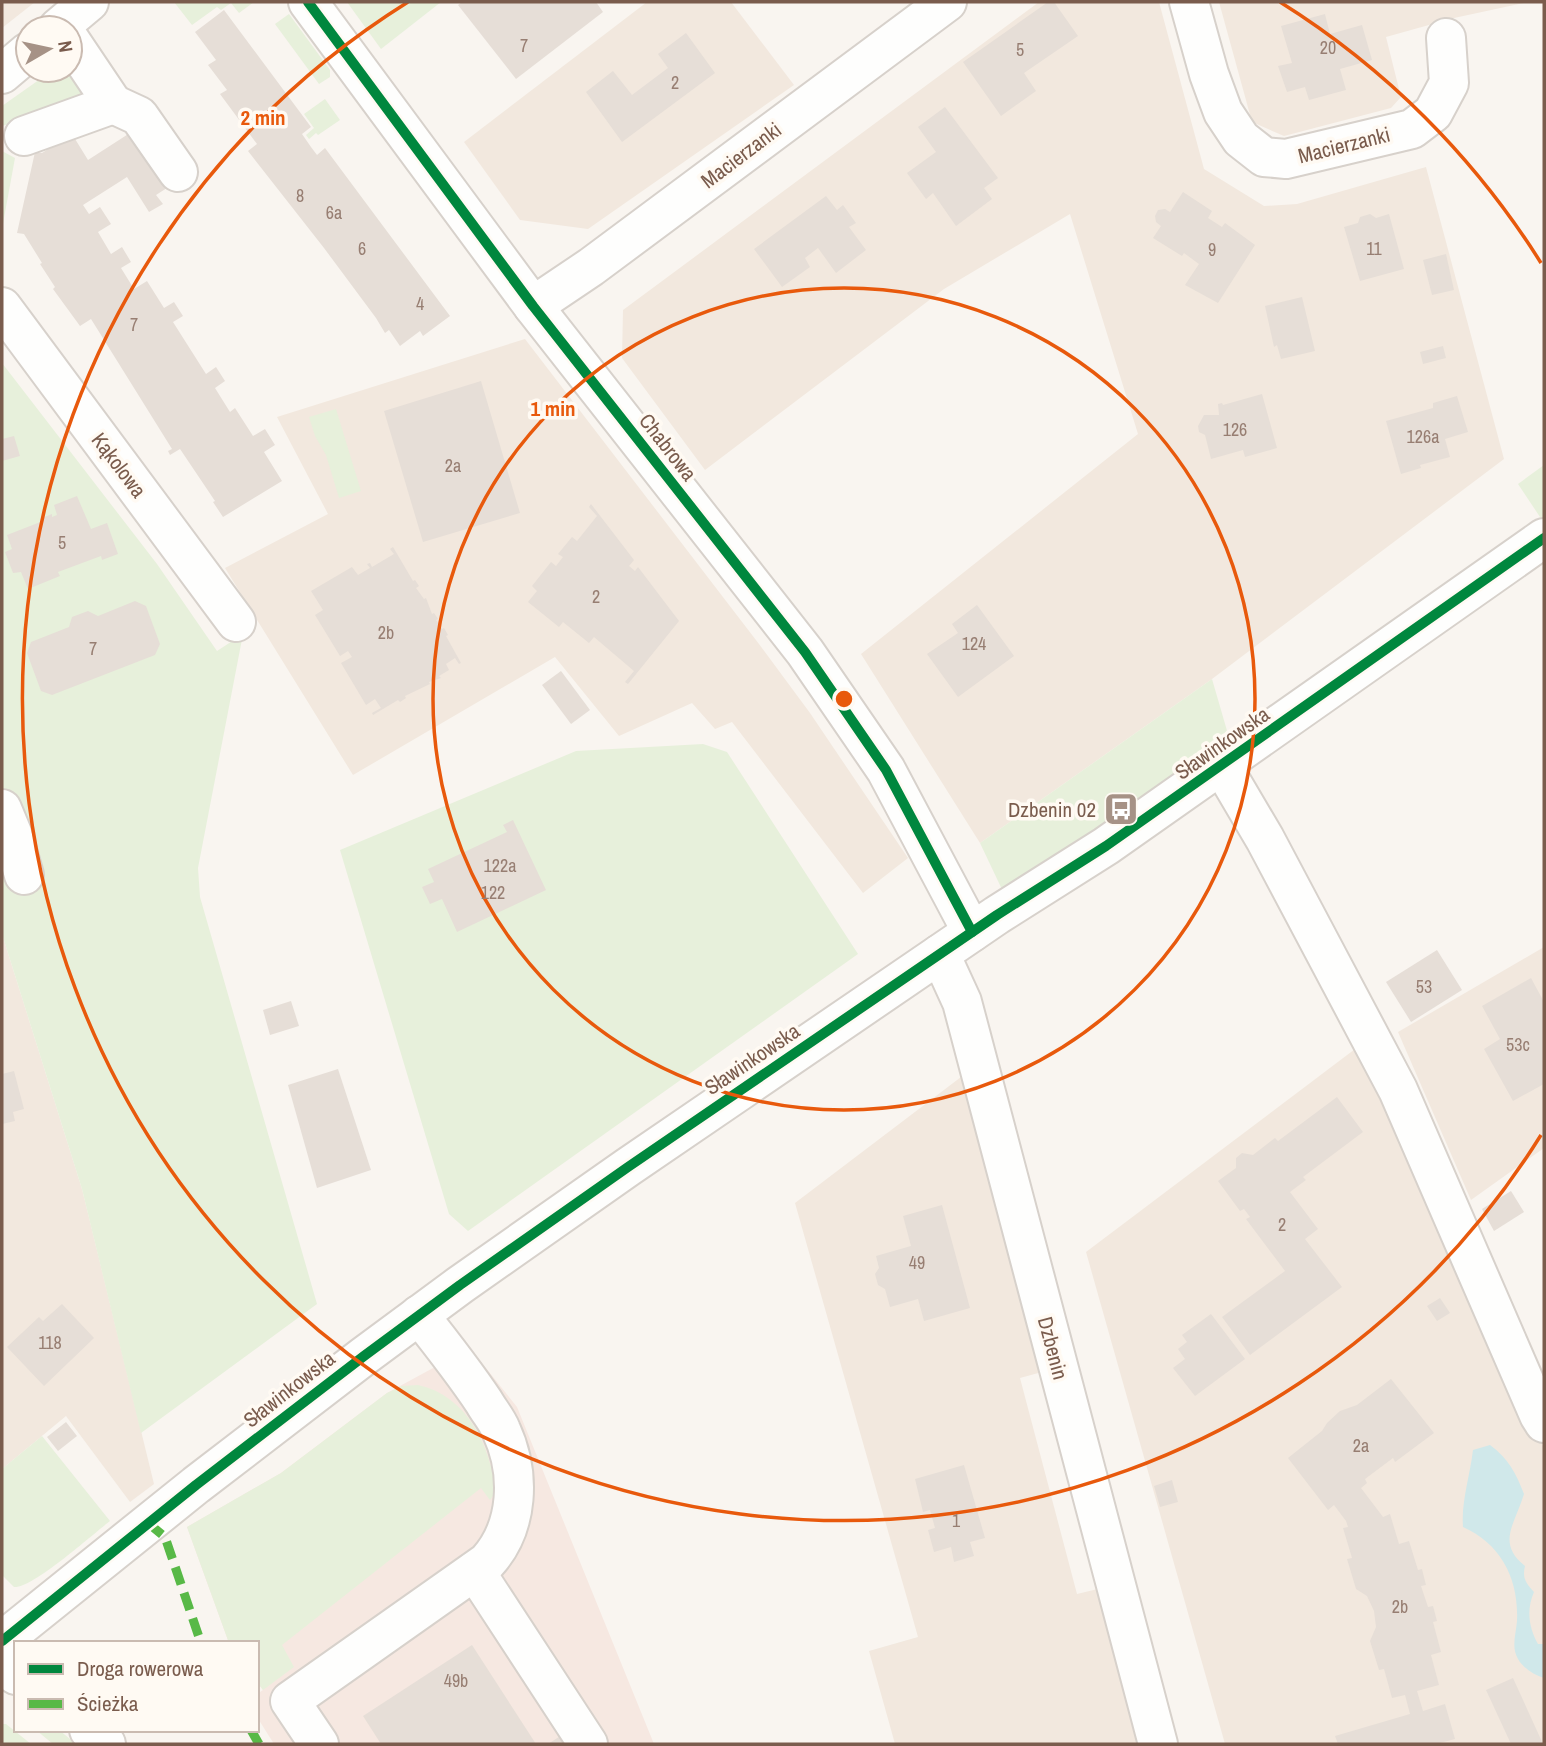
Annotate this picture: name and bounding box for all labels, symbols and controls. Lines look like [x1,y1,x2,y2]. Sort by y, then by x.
north arrow [14,14,84,84]
house number: 7 [520,33,528,58]
house number: 20 [1320,35,1336,60]
house number: 5 [1016,37,1024,62]
text: N [52,39,80,54]
house number: 2 [671,70,679,95]
text: 2 min [241,103,285,132]
street label: Macierzanki [695,115,787,195]
street label: Macierzanki [1295,120,1393,170]
house number: 8 [296,183,304,208]
house number: 6a [326,200,342,225]
house number: 6 [358,236,366,261]
house number: 11 [1366,236,1382,261]
house number: 9 [1208,237,1216,262]
house number: 4 [416,291,424,316]
house number: 7 [130,312,138,337]
text: 1 min [531,394,575,423]
street label: Chabrowa [632,407,704,487]
house number: 126 [1223,417,1247,442]
house number: 126a [1407,424,1439,449]
street label: Kąkolowa [85,426,153,504]
house number: 2a [445,453,461,478]
house number: 5 [58,530,66,555]
house number: 2 [592,584,600,609]
house number: 2b [378,620,394,645]
house number: 124 [962,631,986,656]
house number: 7 [89,636,97,661]
centre of rings [832,687,856,711]
street label: Sławinkowska [1169,700,1275,786]
bus stop icon: Dzbenin 02 [1102,790,1140,828]
place label: Dzbenin 02 [1008,795,1096,824]
house number: 122a [484,853,516,878]
house number: 122 [481,880,505,905]
house number: 53 [1416,974,1432,999]
street label: Sławinkowska [699,1016,806,1102]
house number: 53c [1506,1032,1530,1057]
house number: 2 [1278,1212,1286,1237]
house number: 49 [909,1250,925,1275]
street label: Dzbenin [1031,1313,1075,1383]
house number: 118 [38,1330,62,1355]
street label: Sławinkowska [237,1344,341,1434]
house number: 2a [1353,1433,1369,1458]
house number: 1 [952,1508,961,1533]
house number: 2b [1392,1594,1408,1619]
legend [14,1641,259,1732]
text: Droga rowerowa [77,1654,204,1683]
house number: 49b [444,1668,468,1693]
text: Ścieżka [77,1689,139,1718]

